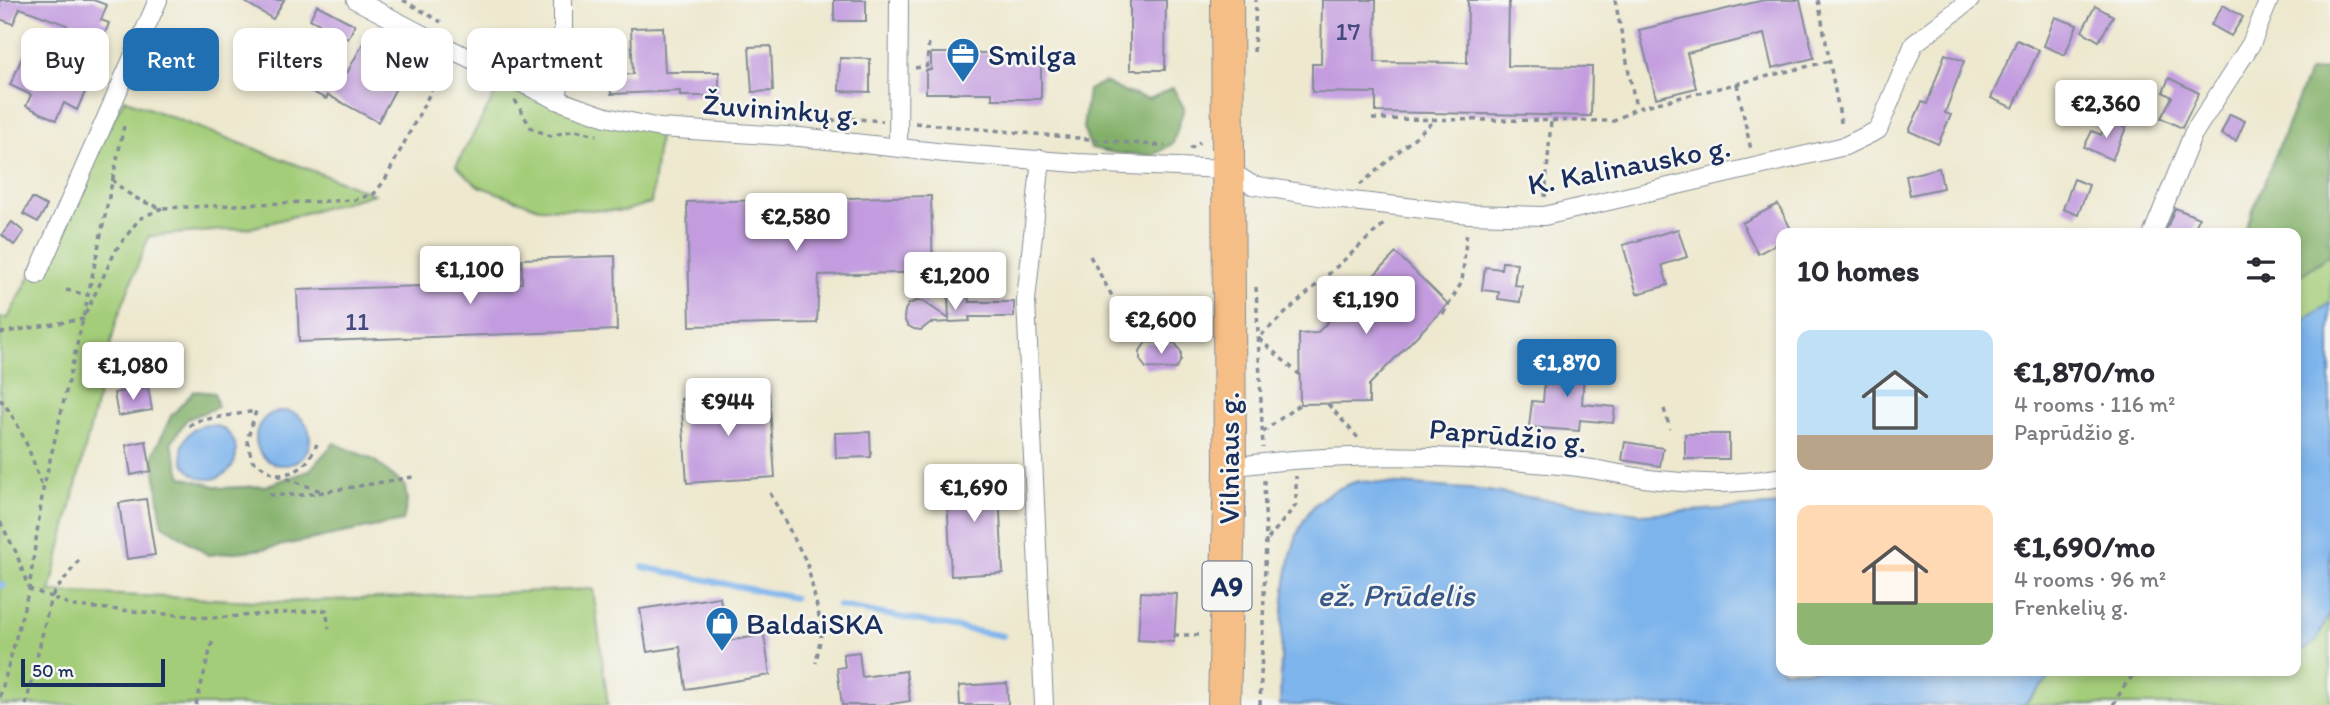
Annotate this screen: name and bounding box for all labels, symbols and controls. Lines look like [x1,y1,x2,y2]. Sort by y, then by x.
house number: 17 [1336,15,1361,47]
chip: Buy [21,28,109,91]
chip: Rent [123,28,219,91]
chip: Filters [233,28,347,91]
chip: New [361,28,453,91]
chip: Apartment [467,28,627,91]
office icon: Smilga [944,35,982,84]
place label: Smilga [988,36,1077,73]
pin: €2,360 [2049,80,2163,140]
street label: Žuvininkų g. [701,85,861,133]
text: €2,360 [2071,89,2141,117]
street label: K. Kalinausko g. [1525,127,1733,203]
pin: €2,580 [739,194,853,253]
text: €2,580 [761,202,831,230]
pin: €1,100 [413,246,527,306]
icon: filters [2242,251,2280,289]
pin: €1,200 [898,252,1012,312]
text: 10 homes [1797,252,1920,289]
text: €1,100 [436,255,504,283]
text: €1,200 [920,261,990,289]
pin: €1,190 [1309,276,1423,336]
text: €1,190 [1333,285,1399,313]
pin: €2,600 [1104,296,1218,356]
house number: 11 [345,305,369,337]
text: €2,600 [1125,305,1197,333]
pin: €1,870 [1510,340,1624,399]
pin: €1,080 [76,342,190,402]
text: €1,870 [1533,348,1601,376]
text: €1,080 [98,351,168,379]
text: €1,870/mo [2014,353,2155,390]
icon: home [1853,358,1937,442]
pin: €944 [687,378,769,438]
text: €944 [702,387,754,415]
text: 4 rooms · 116 m² [2014,390,2176,418]
street label: Vilniaus g. [1210,392,1247,524]
street label: Paprūdžio g. [1428,410,1588,460]
text: Paprūdžio g. [2014,418,2135,446]
pin: €1,690 [917,464,1031,524]
text: €1,690 [940,473,1008,501]
text: €1,690/mo [2014,528,2155,565]
icon: home [1853,533,1937,617]
road number: A9 [1202,562,1252,610]
text: 4 rooms · 96 m² [2014,565,2166,593]
water label: ež. Prūdelis [1317,576,1477,614]
text: Frenkelių g. [2014,593,2128,621]
shop icon: BaldaiSKA [703,604,741,653]
place label: BaldaiSKA [746,605,883,642]
scale bar [21,656,164,688]
text: 50 m [32,659,74,682]

